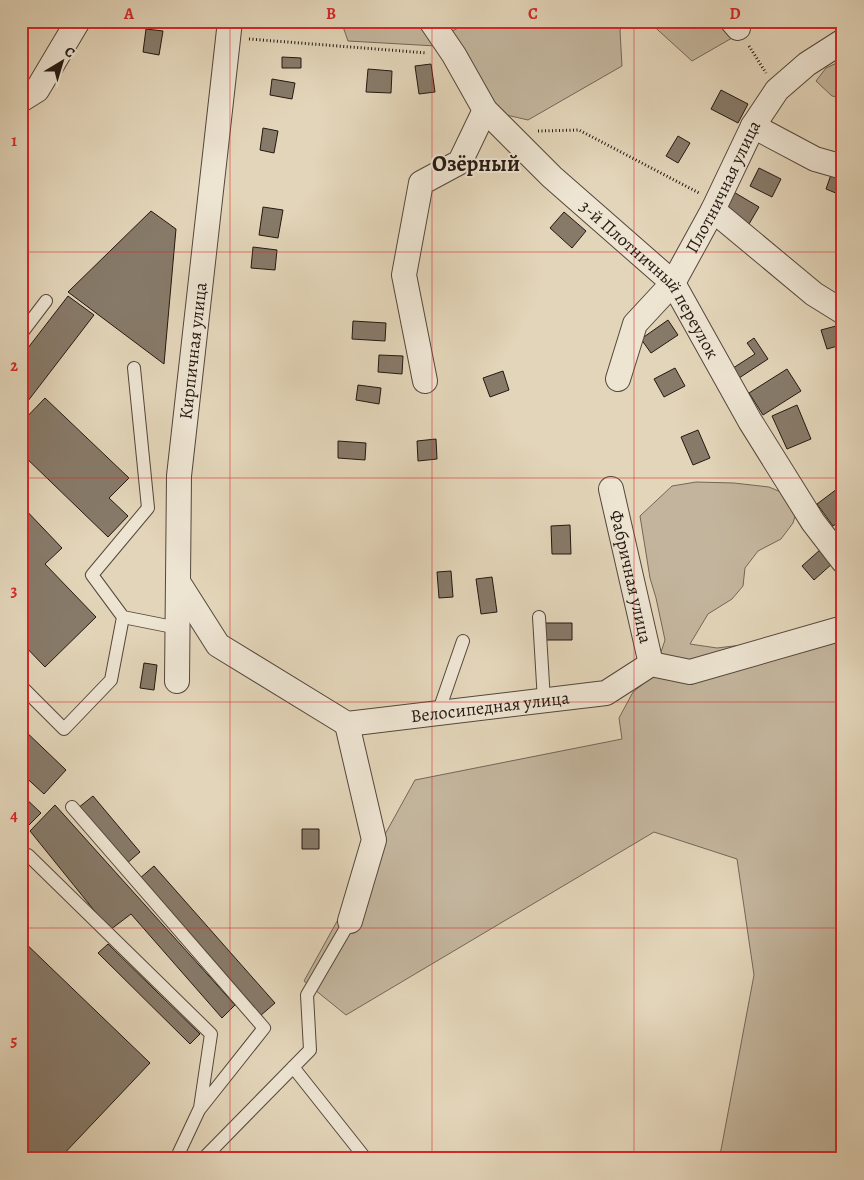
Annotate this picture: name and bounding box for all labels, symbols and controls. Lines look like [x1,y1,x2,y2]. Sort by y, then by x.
text: A [123,3,135,25]
text: B [326,3,336,25]
text: C [528,3,538,25]
text: D [729,3,741,25]
north arrow [38,38,88,88]
text: С [60,42,79,63]
street label: Плотничная улица [680,115,766,257]
text: 1 [11,130,17,152]
district label: Озёрный [432,149,520,179]
street label: 3-й Плотничный переулок [574,195,725,363]
street label: Кирпичная улица [173,280,213,421]
text: 2 [10,355,18,377]
street label: Фабричная улица [604,508,658,646]
text: 3 [11,580,18,602]
street label: Велосипедная улица [409,685,571,728]
text: 4 [10,805,18,827]
text: 5 [11,1030,18,1052]

